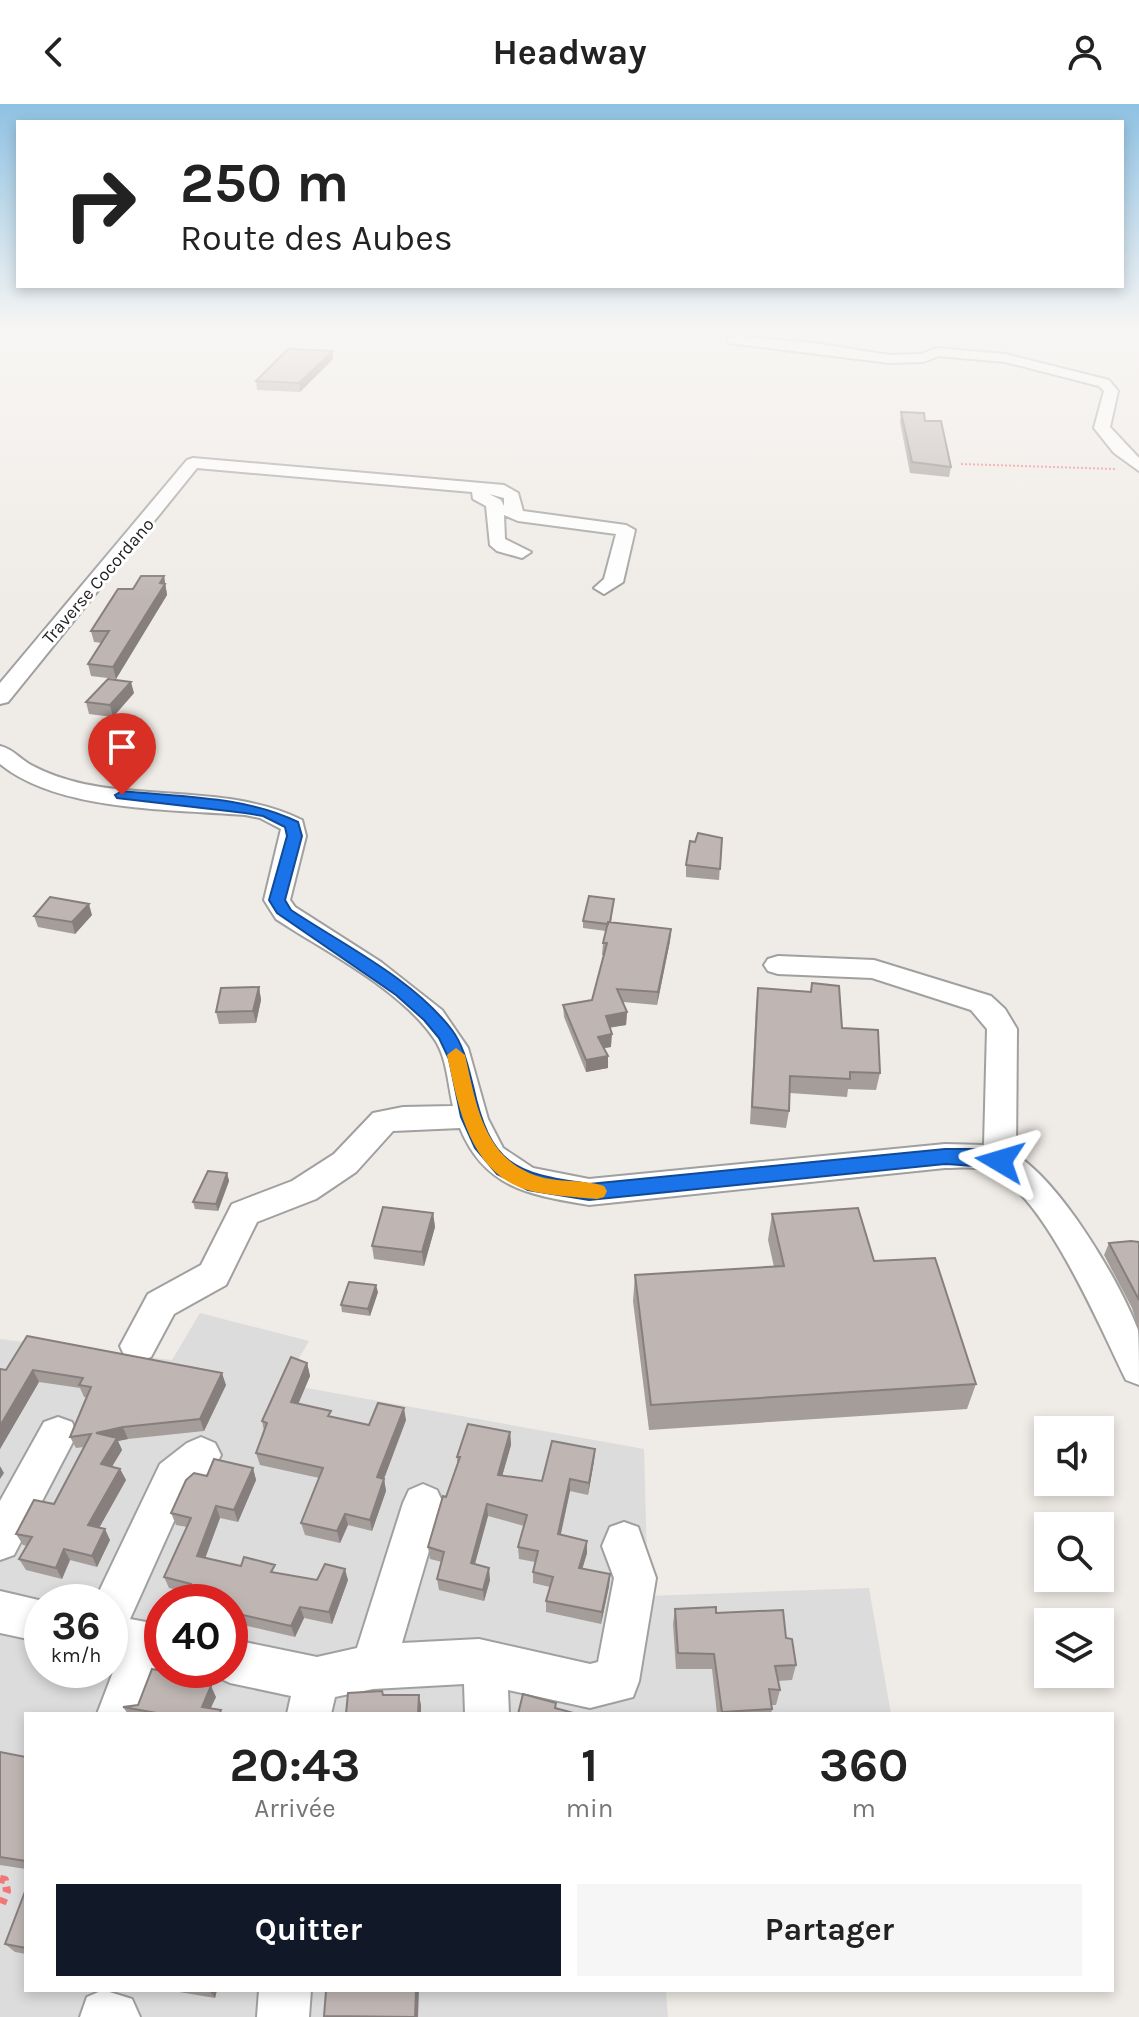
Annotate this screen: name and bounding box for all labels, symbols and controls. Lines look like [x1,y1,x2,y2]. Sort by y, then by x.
icon: back [32,30,76,74]
icon: person [1063,30,1107,74]
text: Headway [492,31,647,73]
text: 250 m [180,150,349,215]
icon: right [48,152,152,256]
text: Route des Aubes [180,217,453,259]
street label: Traverse Cocordano [37,514,159,648]
pin [88,713,156,795]
icon: arrive [100,725,144,769]
position arrow [958,1119,1042,1203]
map controls [1034,1416,1114,1688]
button: sound [1034,1416,1114,1496]
button: search [1034,1512,1114,1592]
speed limit sign: 40 [144,1584,248,1688]
text: 36 [51,1602,101,1649]
button: layers [1034,1608,1114,1688]
text: km/h [51,1644,101,1667]
text: 20:43 [230,1737,360,1793]
text: 1 [581,1737,598,1793]
text: 360 [819,1737,908,1793]
text: Arrivée [254,1793,336,1824]
text: min [566,1793,614,1824]
text: m [852,1793,876,1824]
button: Quitter [56,1884,561,1976]
button: Partager [577,1884,1082,1976]

